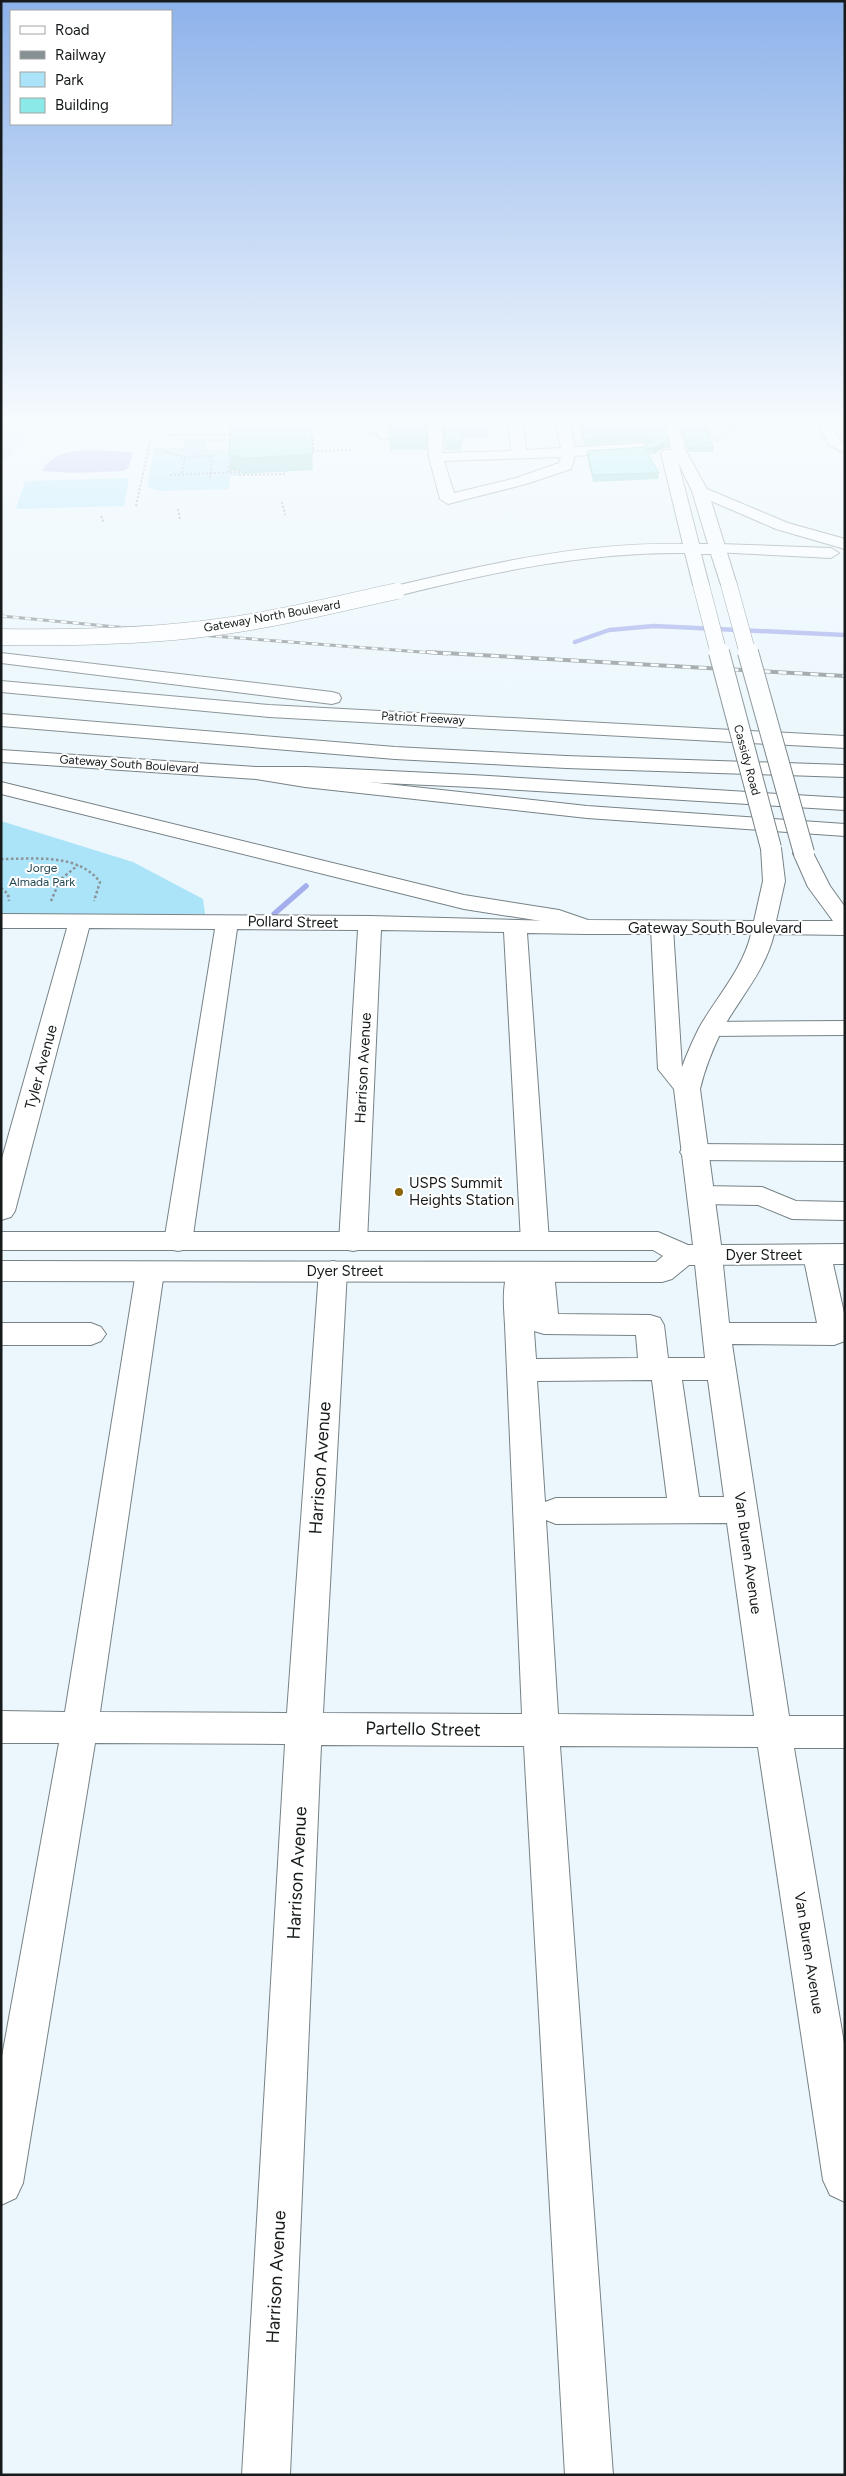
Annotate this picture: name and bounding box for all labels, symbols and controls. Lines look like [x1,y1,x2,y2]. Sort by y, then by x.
legend [10,10,172,125]
text: Road [55,21,90,39]
text: Railway [55,46,106,64]
text: Park [55,71,84,89]
text: Building [55,96,109,114]
street label: Gateway North Boulevard [203,597,341,635]
street label: Patriot Freeway [381,709,466,727]
street label: Cassidy Road [731,723,763,797]
street label: Gateway South Boulevard [59,752,199,776]
park label: Jorge Almada Park [9,861,75,889]
street label: Pollard Street [247,912,339,932]
street label: Gateway South Boulevard [628,919,802,937]
street label: Harrison Avenue [351,1012,375,1124]
street label: Tyler Avenue [21,1023,61,1111]
place label: USPS Summit Heights Station [409,1174,514,1209]
marker: USPS Summit Heights Station [393,1186,405,1198]
street label: Dyer Street [725,1246,803,1264]
street label: Dyer Street [306,1262,384,1280]
street label: Harrison Avenue [304,1401,336,1535]
street label: Van Buren Avenue [731,1491,765,1615]
street label: Partello Street [365,1717,481,1741]
street label: Harrison Avenue [283,1806,311,1940]
street label: Van Buren Avenue [790,1891,828,2015]
street label: Harrison Avenue [262,2210,290,2344]

